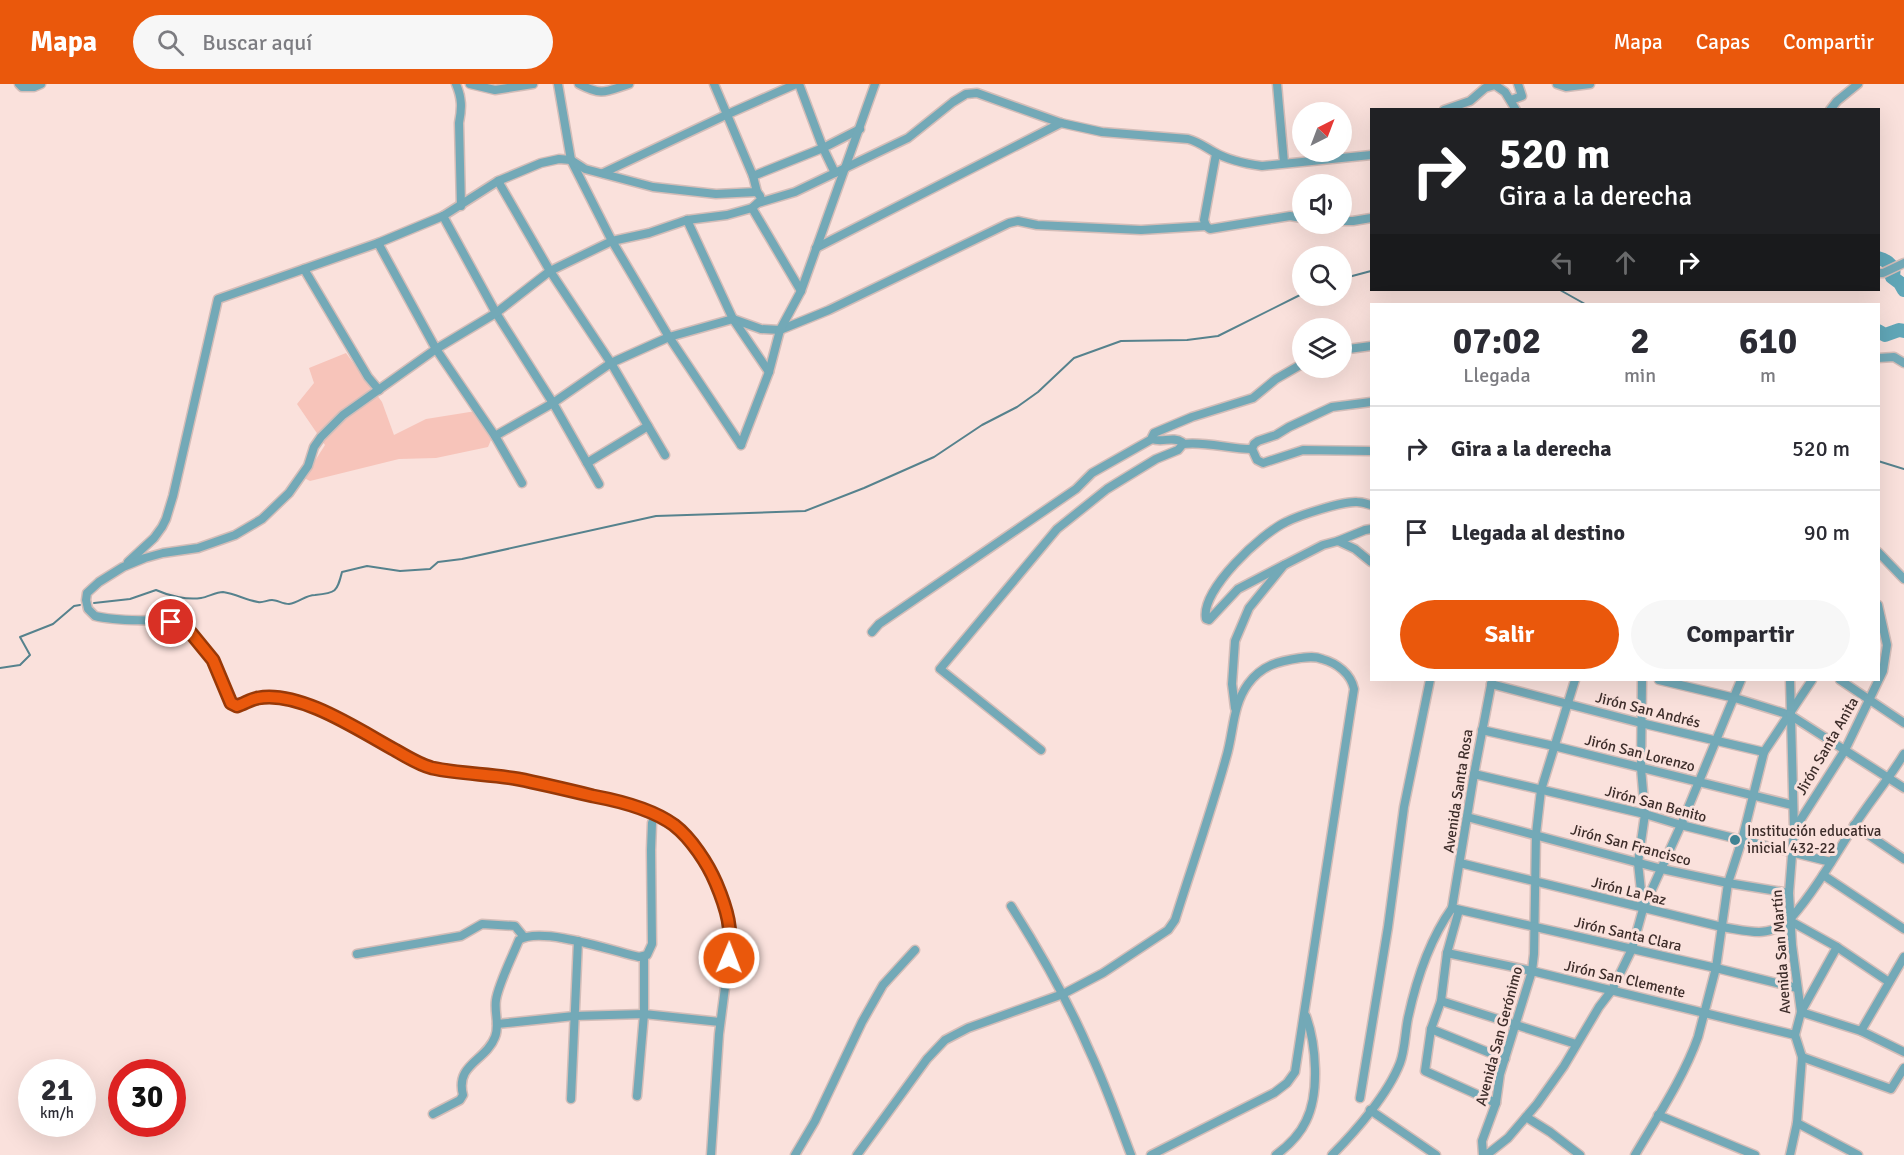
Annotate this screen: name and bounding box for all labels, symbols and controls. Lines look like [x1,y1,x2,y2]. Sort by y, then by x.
search box [133,15,553,69]
text: Mapa [30,25,97,59]
icon: search [154,26,187,59]
text: Buscar aquí [202,29,312,56]
text: Mapa [1613,29,1663,55]
text: Capas [1696,29,1750,55]
text: Compartir [1783,29,1874,55]
north arrow [1292,102,1352,162]
map controls [1292,102,1352,378]
text: 520 m [1499,129,1610,180]
icon: right [1400,132,1478,210]
button: sound [1292,174,1352,234]
text: Gira a la derecha [1499,180,1692,213]
button: search [1292,246,1352,306]
icon: left [1546,246,1579,279]
icon: ahead [1609,246,1642,279]
icon: right [1672,246,1705,279]
button: layers [1292,318,1352,378]
text: 07:02 [1453,319,1541,364]
text: 2 [1630,319,1650,364]
text: 610 [1739,319,1797,364]
text: Llegada [1463,363,1531,388]
text: min [1624,363,1656,388]
text: m [1760,363,1776,388]
icon: right [1400,432,1433,465]
text: Gira a la derecha [1451,435,1612,462]
text: 520 m [1792,435,1850,462]
icon: arrive [1400,516,1433,549]
text: Llegada al destino [1451,519,1625,546]
text: 90 m [1804,519,1850,546]
pin [145,596,196,647]
button: Salir [1400,600,1619,669]
button: Compartir [1631,600,1850,669]
icon: arrive [154,605,187,638]
street label: Jirón San Andrés [1594,688,1703,732]
street label: Jirón Santa Anita [1792,694,1862,798]
street label: Avenida Santa Rosa [1439,728,1477,854]
street label: Jirón San Lorenzo [1583,731,1697,775]
street label: Jirón San Benito [1603,782,1709,826]
street label: Jirón San Francisco [1569,820,1693,870]
place label: Institución educativa inicial 432-22 [1747,822,1881,857]
marker: Institución educativa inicial 432-22 [1728,833,1742,847]
street label: Jirón La Paz [1590,873,1669,909]
street label: Avenida San Martín [1768,889,1794,1015]
street label: Jirón Santa Clara [1573,913,1683,955]
position arrow [697,926,761,990]
street label: Jirón San Clemente [1563,956,1687,1002]
street label: Avenida San Gerónimo [1472,964,1526,1108]
speed limit sign: 30 [108,1059,186,1137]
text: 21 [41,1072,73,1109]
text: km/h [40,1104,74,1122]

